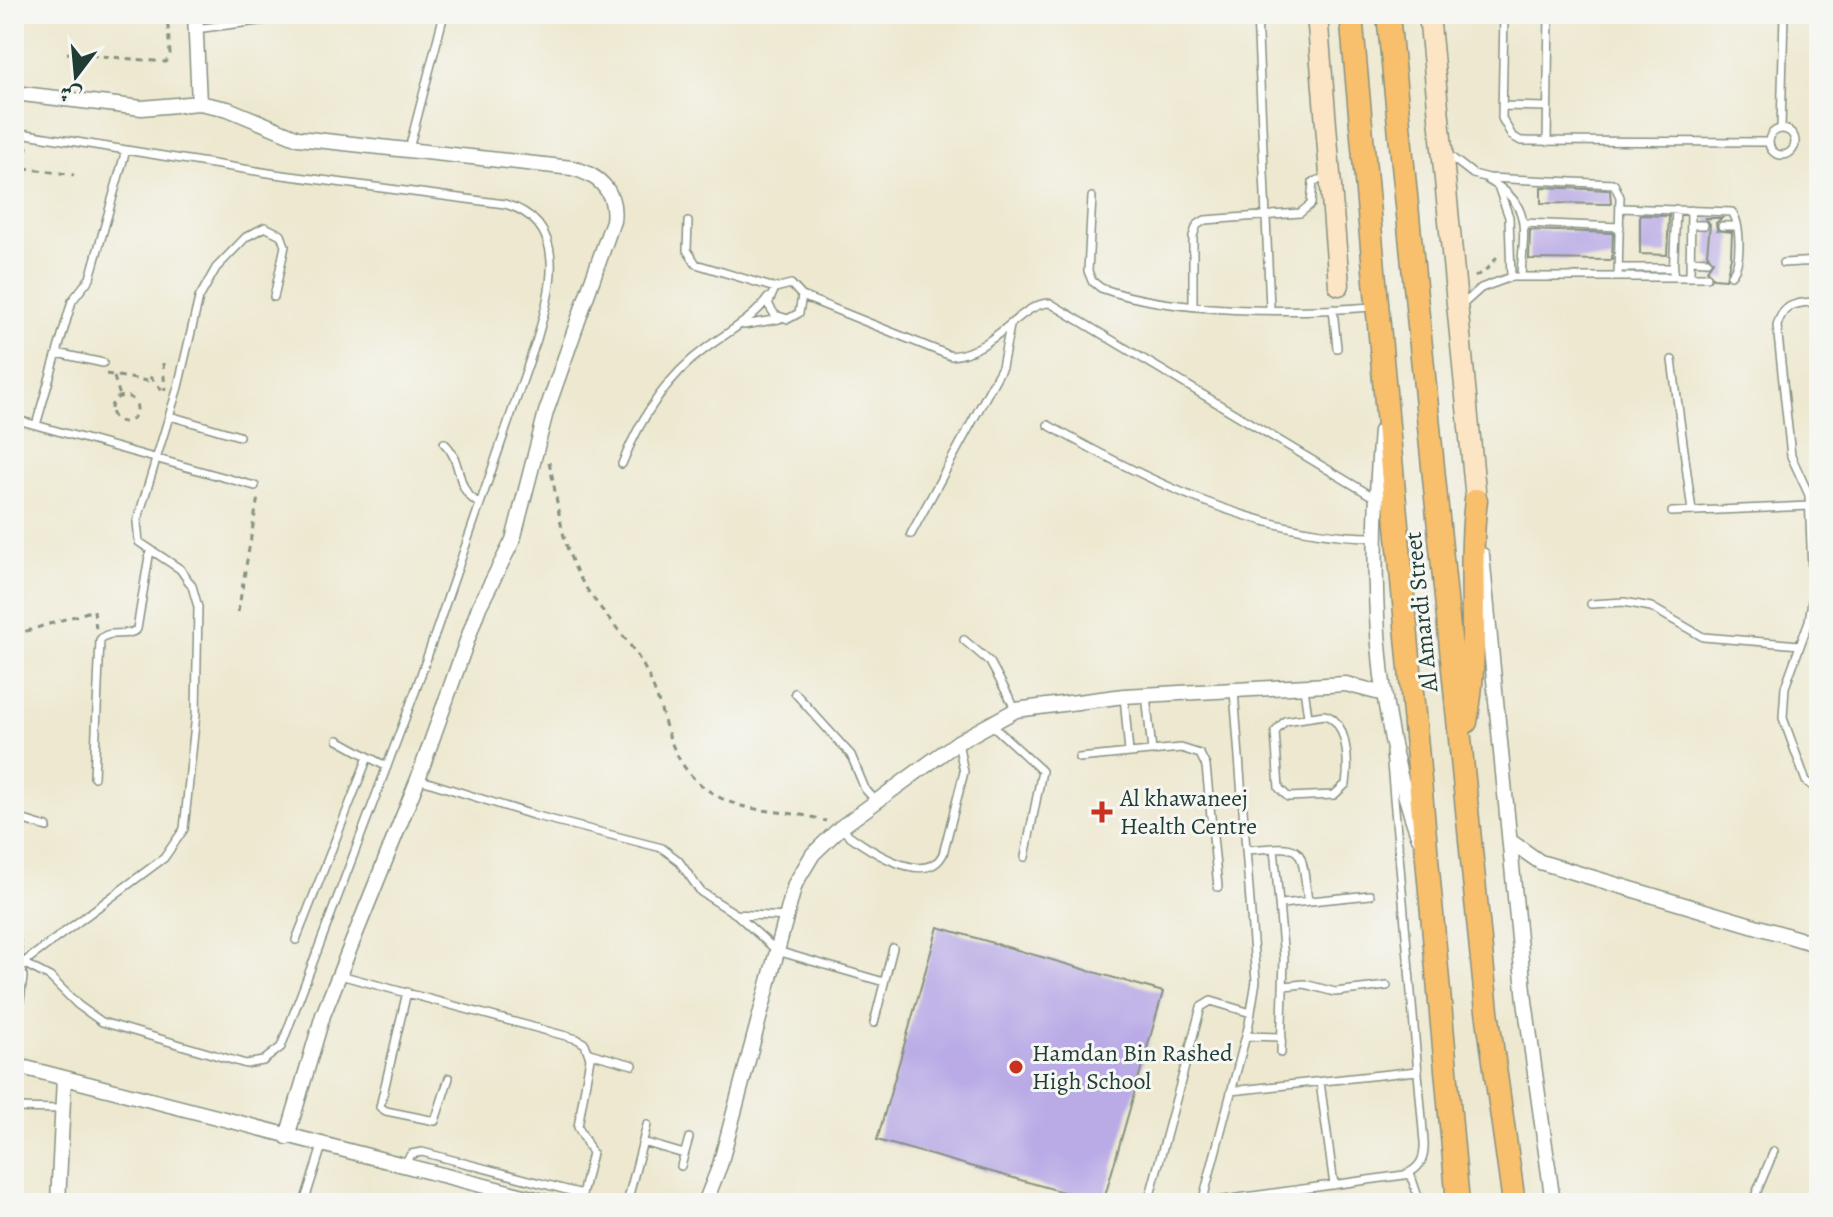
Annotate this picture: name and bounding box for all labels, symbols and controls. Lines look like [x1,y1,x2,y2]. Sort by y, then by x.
north arrow [36,36,116,116]
text: ش [56,77,85,112]
street label: Al Amardi Street [1397,530,1445,695]
place label: Al khawaneej Health Centre [1119,782,1257,842]
marker: Al khawaneej Health Centre [1091,801,1113,823]
place label: Hamdan Bin Rashed High School [1032,1037,1233,1097]
marker: Hamdan Bin Rashed High School [1007,1058,1025,1076]

